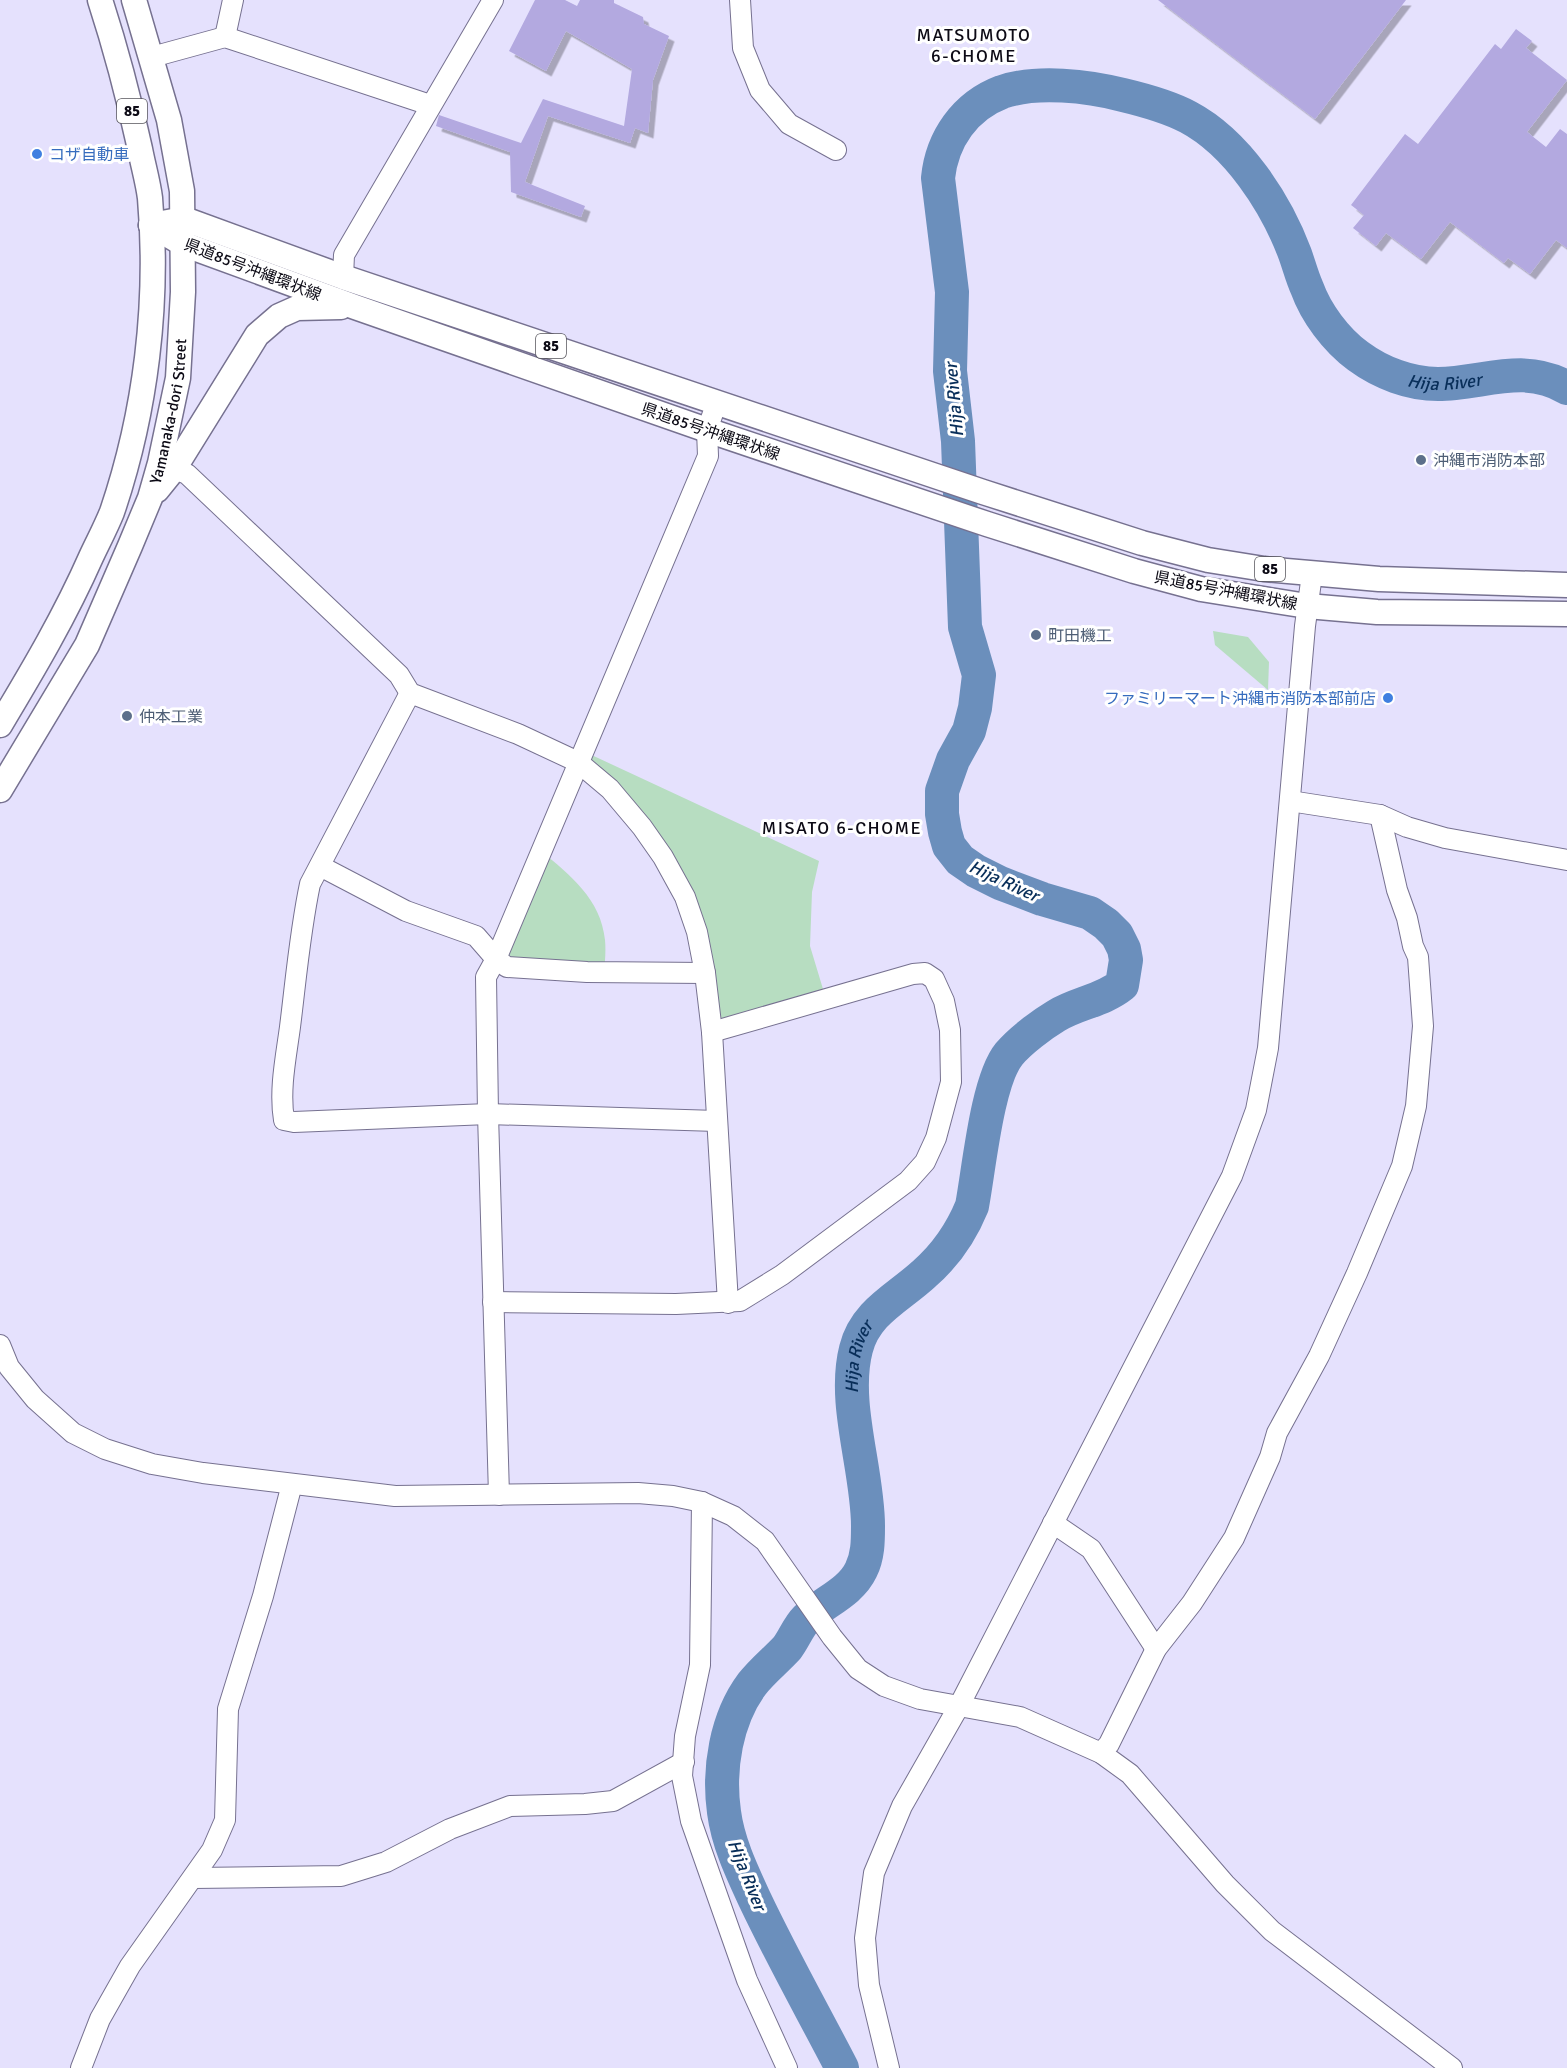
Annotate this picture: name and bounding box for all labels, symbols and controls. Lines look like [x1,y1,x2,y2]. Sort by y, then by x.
district label: MATSUMOTO 6-CHOME [917,24,1031,67]
road number: 85 [117,99,147,123]
place label: コザ自動車 [49,145,129,165]
marker: コザ自動車 [30,147,44,161]
street label: 県道85号沖縄環状線 [181,235,324,305]
road number: 85 [536,334,566,358]
street label: Yamanaka-dori Street [146,338,191,486]
water label: Hija River [940,360,968,438]
water label: Hija River [1405,368,1485,395]
street label: 県道85号沖縄環状線 [639,399,783,465]
place label: 沖縄市消防本部 [1433,451,1545,471]
marker: 沖縄市消防本部 [1414,453,1428,467]
road number: 85 [1255,557,1285,581]
street label: 県道85号沖縄環状線 [1153,567,1299,615]
place label: 町田機工 [1048,626,1112,646]
marker: 町田機工 [1029,628,1043,642]
place label: ファミリーマート沖縄市消防本部前店 [1104,689,1376,709]
marker: ファミリーマート沖縄市消防本部前店 [1381,691,1395,705]
place label: 仲本工業 [139,707,203,727]
marker: 仲本工業 [120,709,134,723]
district label: MISATO 6-CHOME [762,817,922,839]
water label: Hija River [966,855,1044,908]
water label: Hija River [841,1314,879,1394]
water label: Hija River [723,1836,772,1916]

